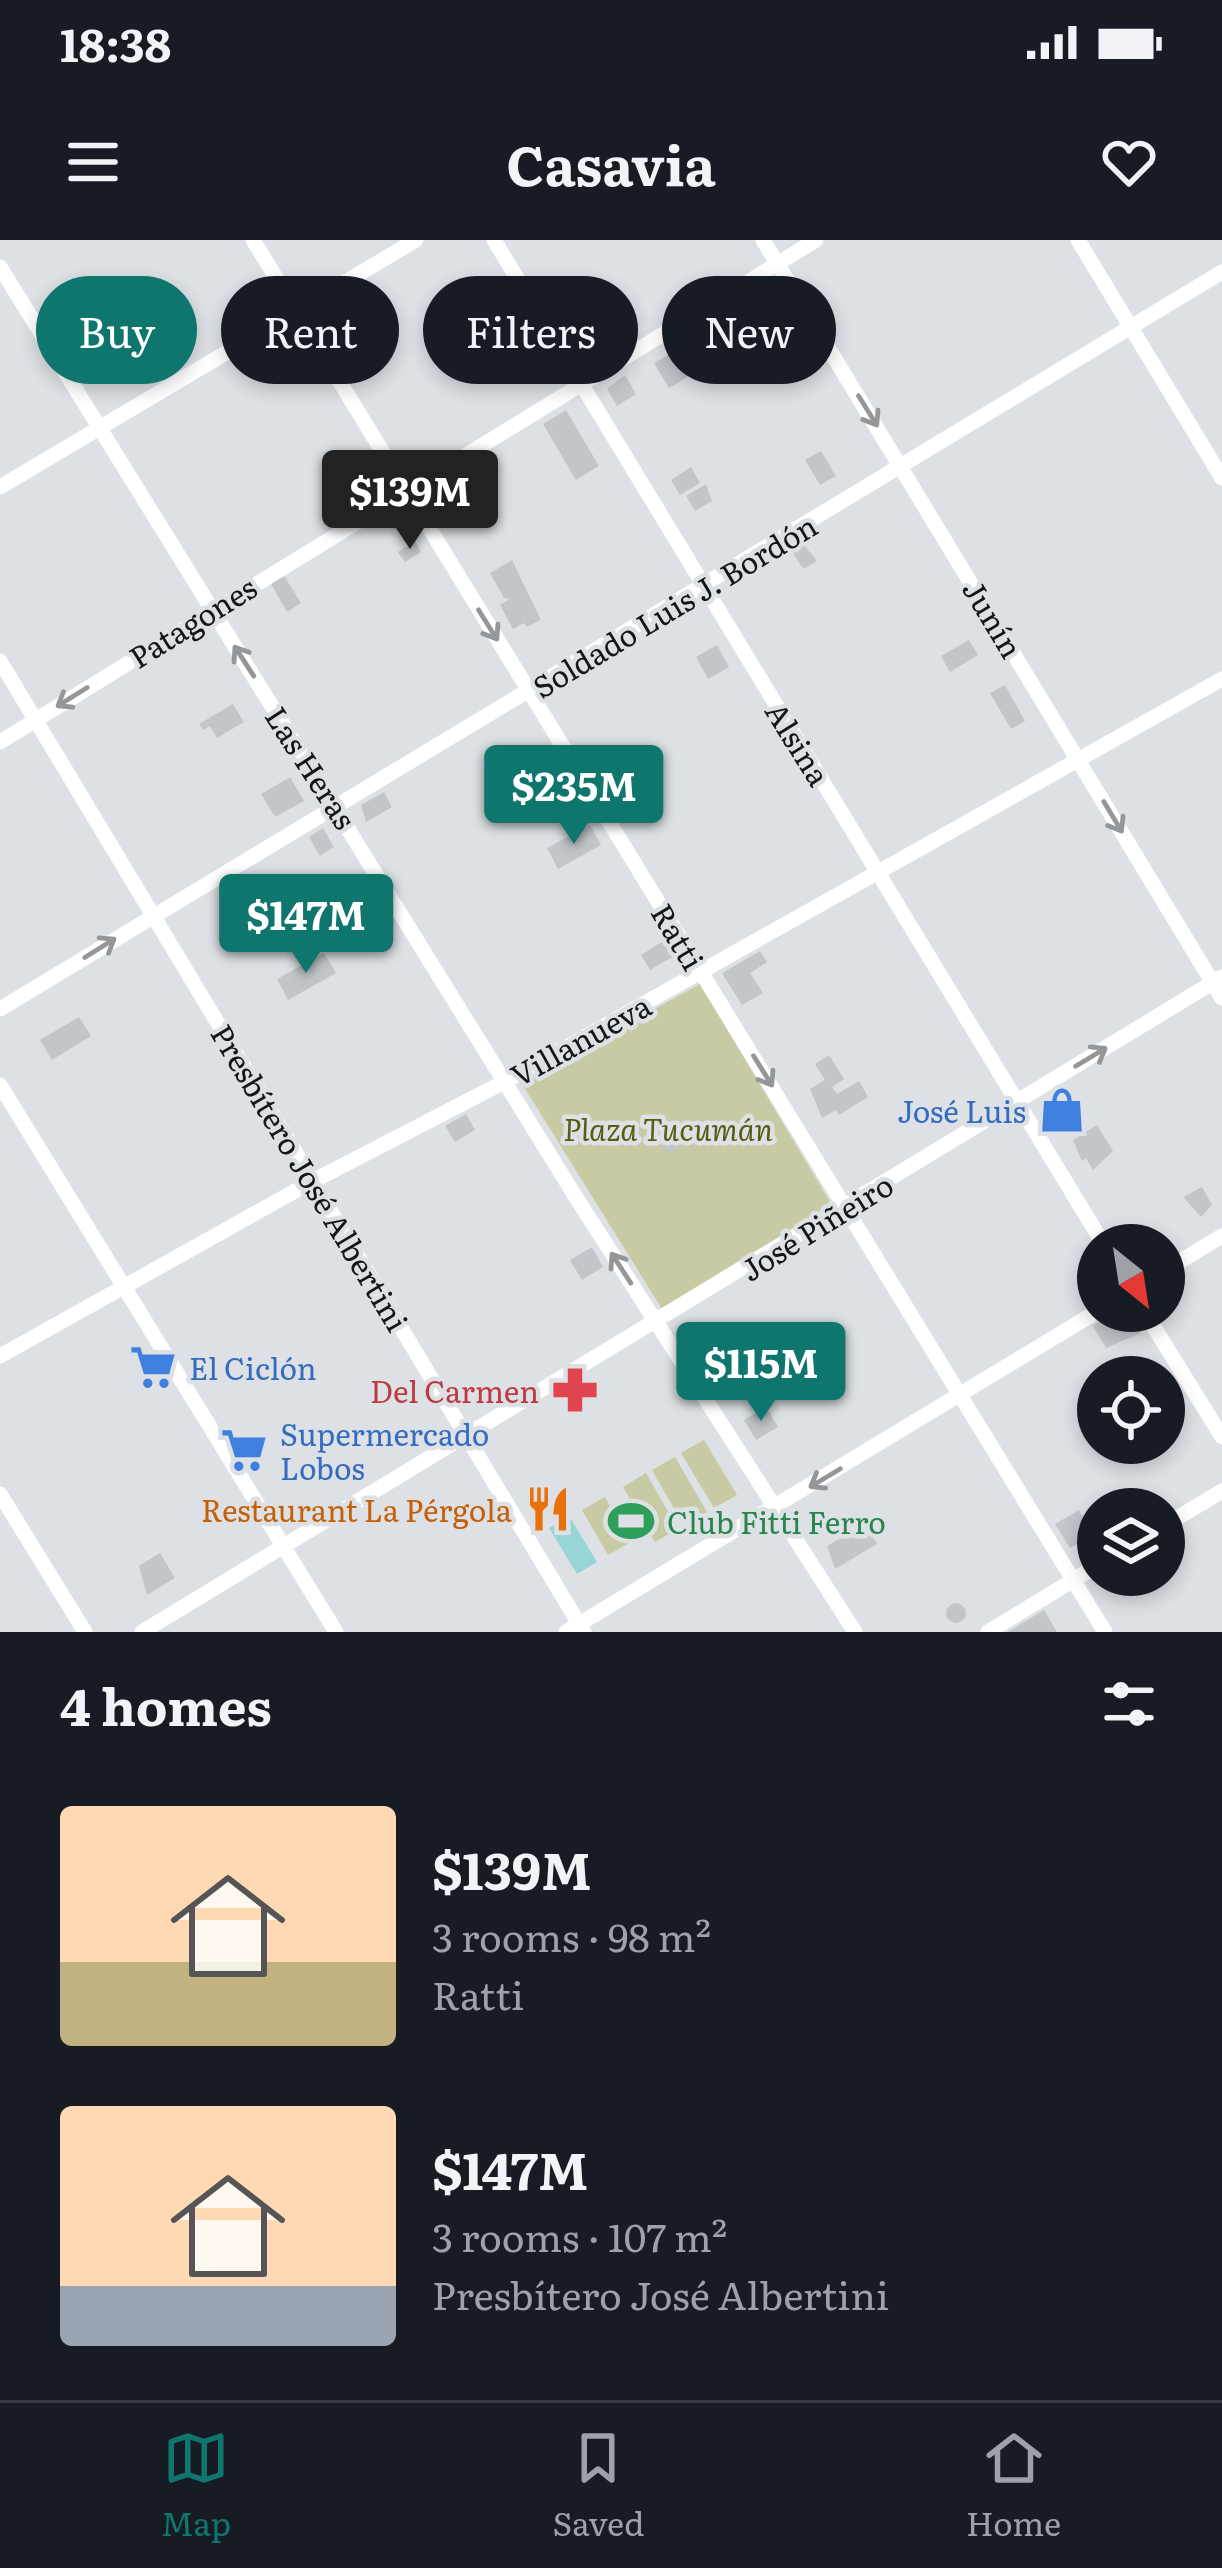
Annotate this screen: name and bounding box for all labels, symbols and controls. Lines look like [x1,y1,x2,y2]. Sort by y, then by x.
text: 18:38 [60,9,171,76]
text: Casavia [506,122,716,203]
icon: menu [60,129,126,195]
icon: heart [1096,129,1162,195]
chip: Buy [36,276,197,384]
chip: Rent [221,276,399,384]
chip: Filters [423,276,638,384]
chip: New [662,276,836,384]
one-way arrow [856,393,880,427]
pin: $139M [326,450,494,552]
text: $139M [349,460,471,518]
street label: Soldado Luis J. Bordón [523,502,825,708]
street label: Patagones [120,564,264,678]
street label: Junín [953,570,1035,666]
one-way arrow [476,607,500,641]
one-way arrow [231,645,256,679]
one-way arrow [55,684,89,709]
street label: Alsina [756,692,842,794]
street label: Las Heras [256,697,368,837]
pin: $235M [490,745,658,847]
text: $235M [511,755,637,813]
one-way arrow [1102,799,1126,834]
pin: $147M [222,874,390,976]
text: $147M [246,884,366,942]
street label: Ratti [642,894,716,978]
one-way arrow [82,936,116,960]
street label: Villanueva [502,982,659,1096]
street label: Presbítero José Albertini [202,1015,420,1339]
one-way arrow [1073,1045,1107,1069]
one-way arrow [751,1053,775,1087]
shop icon: José Luis [1037,1085,1087,1135]
place label: José Luis [897,1088,1026,1132]
park label: Plaza Tucumán [563,1106,773,1150]
street label: José Piñeiro [731,1162,901,1290]
north arrow [1077,1224,1185,1332]
map controls [1077,1224,1185,1596]
one-way arrow [609,1251,634,1285]
pin: $115M [677,1322,845,1424]
text: $115M [703,1332,819,1390]
supermarket icon: El Ciclón [128,1342,178,1392]
place label: El Ciclón [189,1345,317,1389]
button: locate [1077,1356,1185,1464]
pharmacy icon: Del Carmen [550,1365,600,1415]
place label: Del Carmen [370,1368,539,1412]
place label: Supermercado Lobos [280,1411,489,1489]
supermarket icon: Supermercado Lobos [219,1425,269,1475]
one-way arrow [809,1466,843,1490]
restaurant icon: Restaurant La Pérgola [523,1484,573,1534]
place label: Restaurant La Pérgola [201,1487,513,1531]
button: layers [1077,1488,1185,1596]
sports icon: Club Fitti Ferro [606,1496,656,1546]
place label: Club Fitti Ferro [667,1499,886,1543]
text: 4 homes [60,1666,272,1742]
icon: filters [1096,1671,1162,1737]
text: $139M [432,1830,592,1906]
icon: home [156,1854,300,1998]
text: 3 rooms · 98 m² [432,1906,711,1964]
text: Ratti [432,1964,524,2022]
text: $147M [432,2130,588,2206]
icon: home [156,2154,300,2298]
text: 3 rooms · 107 m² [432,2206,727,2264]
text: Presbítero José Albertini [432,2264,889,2322]
tab: Map [161,2425,231,2546]
tab: Saved [553,2425,644,2546]
tab: Home [966,2425,1061,2546]

